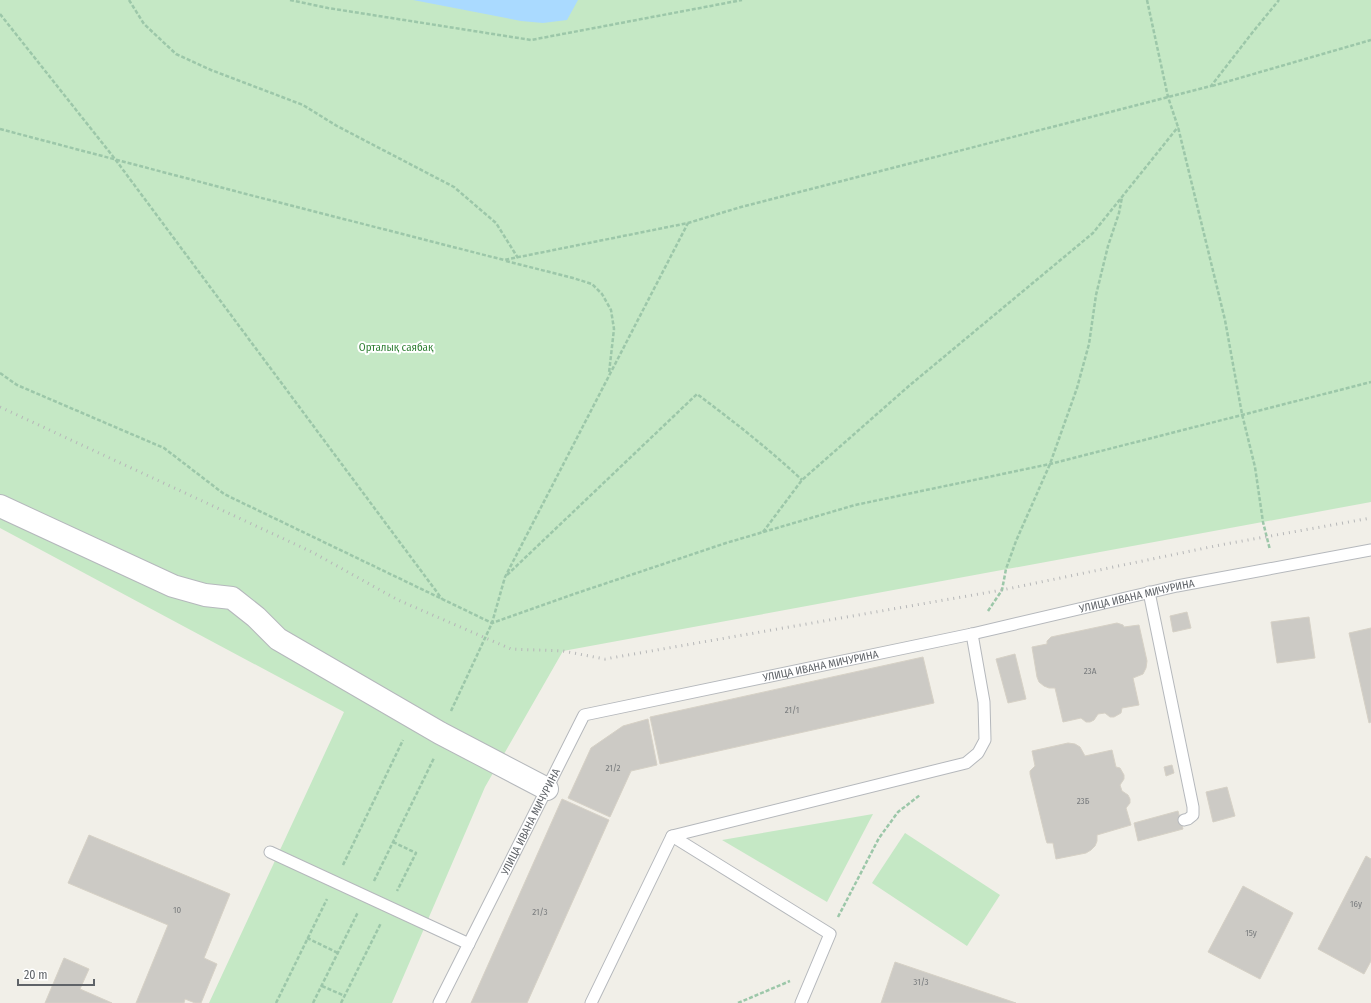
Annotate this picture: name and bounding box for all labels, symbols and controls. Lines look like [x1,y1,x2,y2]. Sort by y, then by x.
park label: Орталық саябақ [359,341,434,354]
street label: УЛИЦА ИВАНА МИЧУРИНА [1077,577,1196,616]
street label: УЛИЦА ИВАНА МИЧУРИНА [761,648,880,685]
house number: 23A [1084,666,1097,676]
house number: 21/1 [785,705,799,715]
house number: 21/2 [605,763,621,773]
street label: УЛИЦА ИВАНА МИЧУРИНА [498,766,563,878]
house number: 23Б [1077,796,1090,806]
house number: 16у [1350,899,1362,909]
house number: 10 [173,905,181,915]
house number: 21/3 [532,907,548,917]
house number: 15у [1245,928,1257,938]
scale bar [18,961,94,987]
text: 20 m [24,968,48,982]
house number: 31/3 [913,977,929,987]

